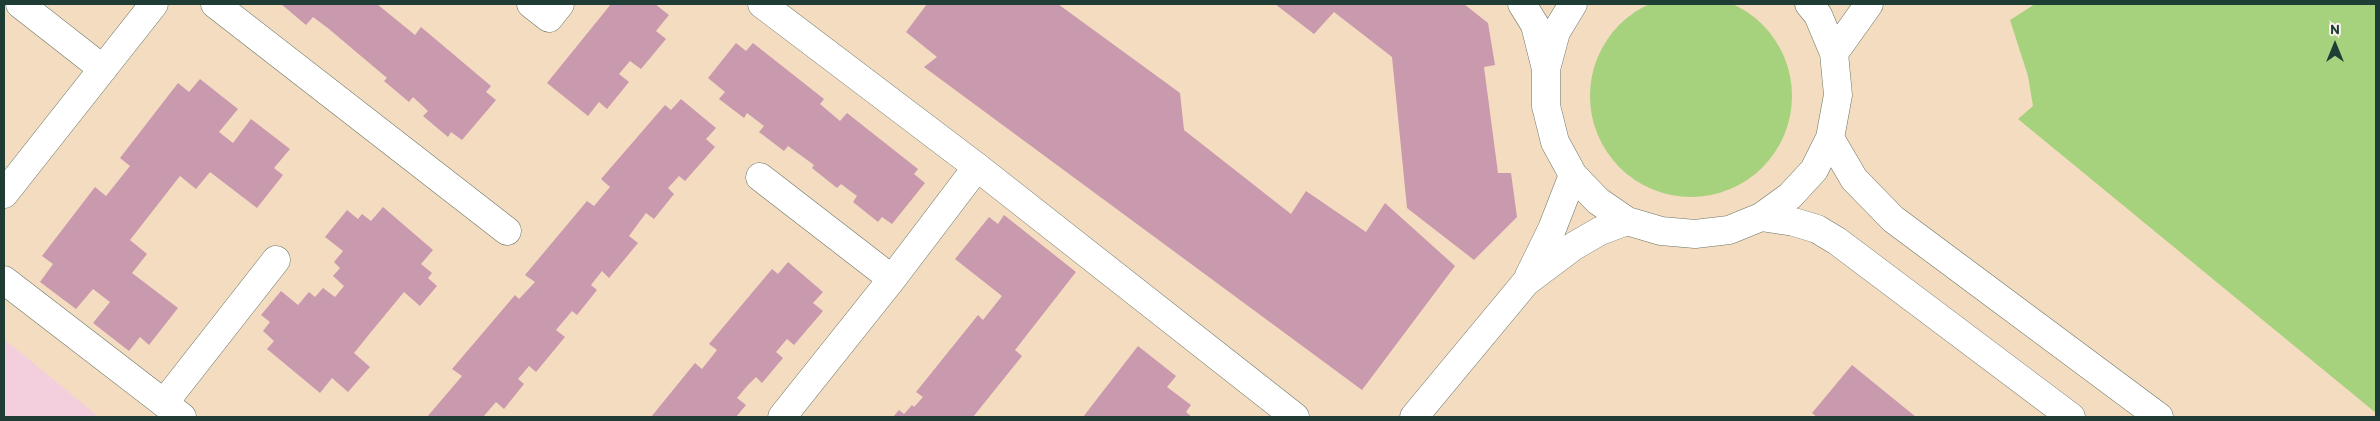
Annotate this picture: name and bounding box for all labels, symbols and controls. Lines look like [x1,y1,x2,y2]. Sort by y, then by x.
north arrow [2310,20,2360,70]
text: N [2330,21,2340,38]

